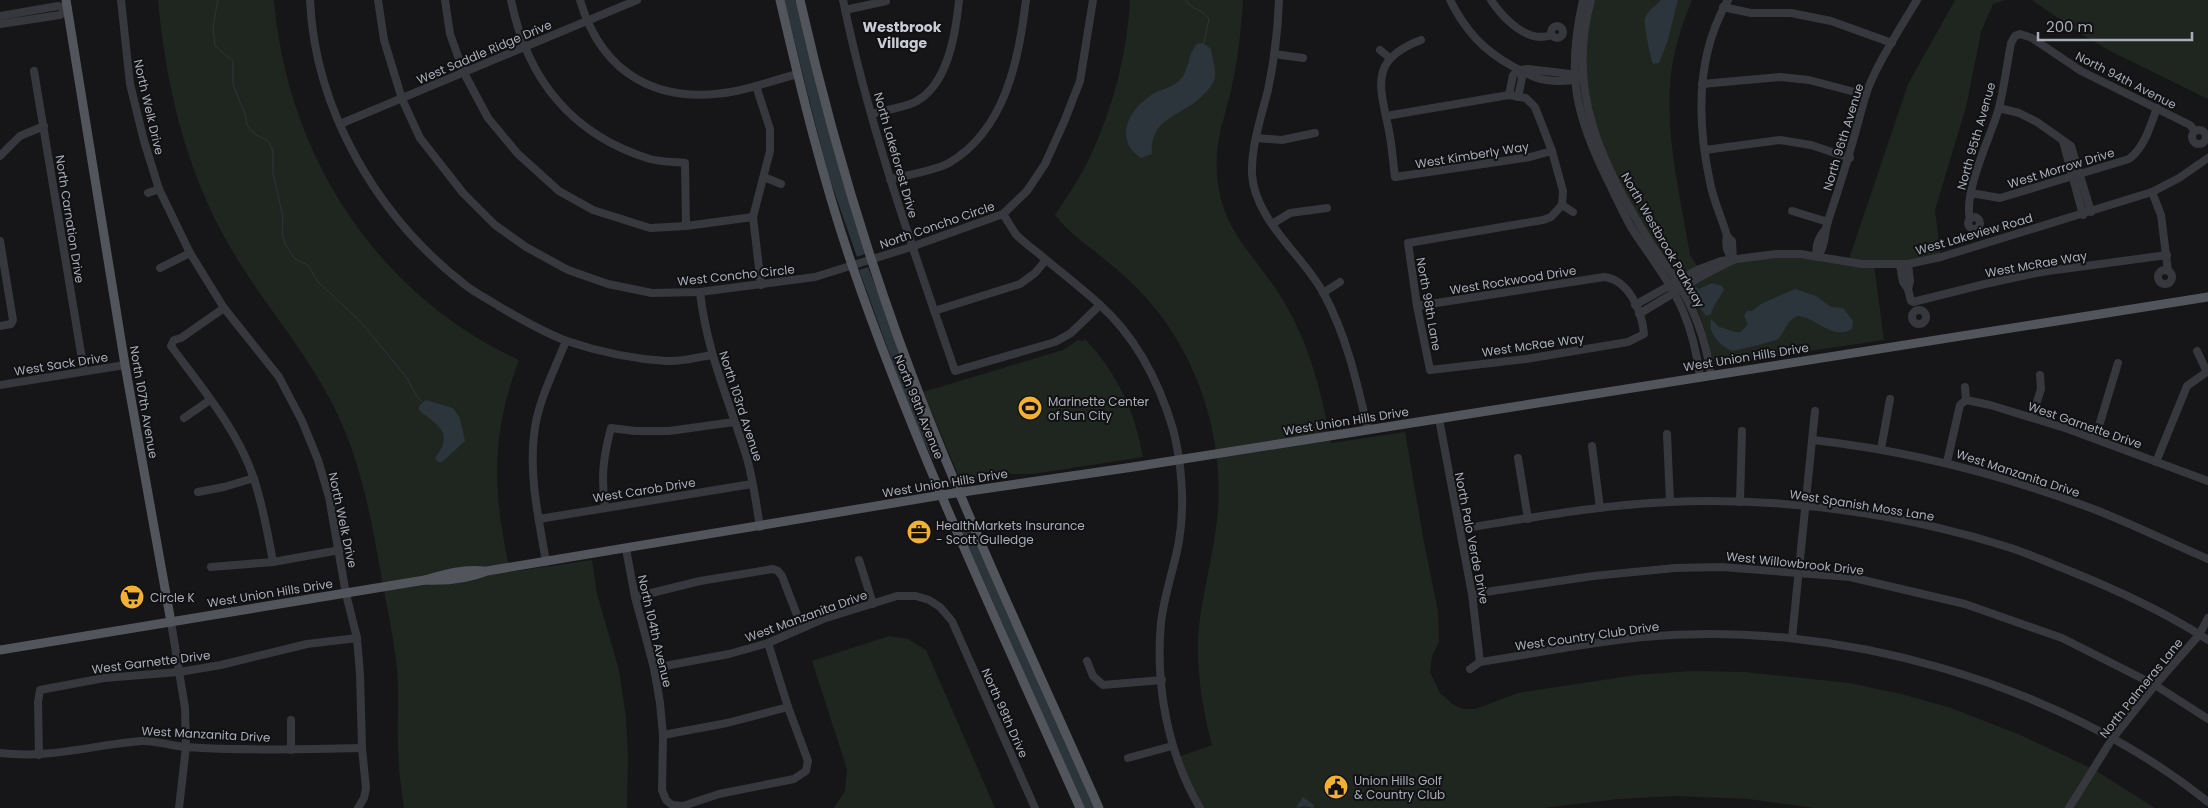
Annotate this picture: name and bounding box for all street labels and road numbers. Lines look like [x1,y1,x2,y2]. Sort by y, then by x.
street label: West Saddle Ridge Drive [414,16,554,88]
street label: North 94th Avenue [2073,47,2179,113]
street label: North Welk Drive [130,58,168,156]
street label: North 95th Avenue [1952,80,2000,192]
street label: North 96th Avenue [1819,81,1867,193]
street label: North Lakeforest Drive [870,90,922,220]
street label: West Kimberly Way [1414,138,1530,172]
street label: West Morrow Drive [2006,144,2116,192]
street label: North Carnation Drive [51,154,89,284]
street label: North Westbrook Parkway [1617,169,1709,311]
street label: North Concho Circle [877,197,997,253]
street label: West Lakeview Road [1913,209,2035,259]
street label: West McRae Way [1984,247,2089,281]
street label: North 98th Lane [1412,256,1446,352]
street label: West Concho Circle [677,260,795,290]
street label: West Rockwood Drive [1448,262,1578,298]
street label: West McRae Way [1481,329,1586,361]
street label: West Union Hills Drive [1682,339,1810,375]
street label: North 107th Avenue [126,344,162,460]
street label: West Sack Drive [13,348,109,380]
street label: North 103rd Avenue [715,349,767,463]
street label: North 99th Avenue [890,352,948,462]
street label: West Garnette Drive [2026,398,2144,452]
street label: West Union Hills Drive [1282,403,1410,439]
street label: West Manzanita Drive [1954,445,2082,501]
street label: West Union Hills Drive [881,465,1009,501]
street label: North Welk Drive [325,471,361,569]
street label: North Palo Verde Drive [1451,471,1493,605]
street label: West Carob Drive [591,473,697,507]
street label: West Spanish Moss Lane [1788,485,1936,525]
street label: West Willowbrook Drive [1725,547,1865,579]
street label: North 104th Avenue [634,573,676,689]
street label: West Union Hills Drive [206,575,334,611]
street label: West Manzanita Drive [742,586,870,646]
street label: West Country Club Drive [1514,617,1660,655]
street label: North Palmeras Lane [2095,634,2187,742]
street label: West Garnette Drive [91,646,211,678]
street label: North 99th Drive [978,666,1032,760]
street label: West Manzanita Drive [141,722,271,746]

